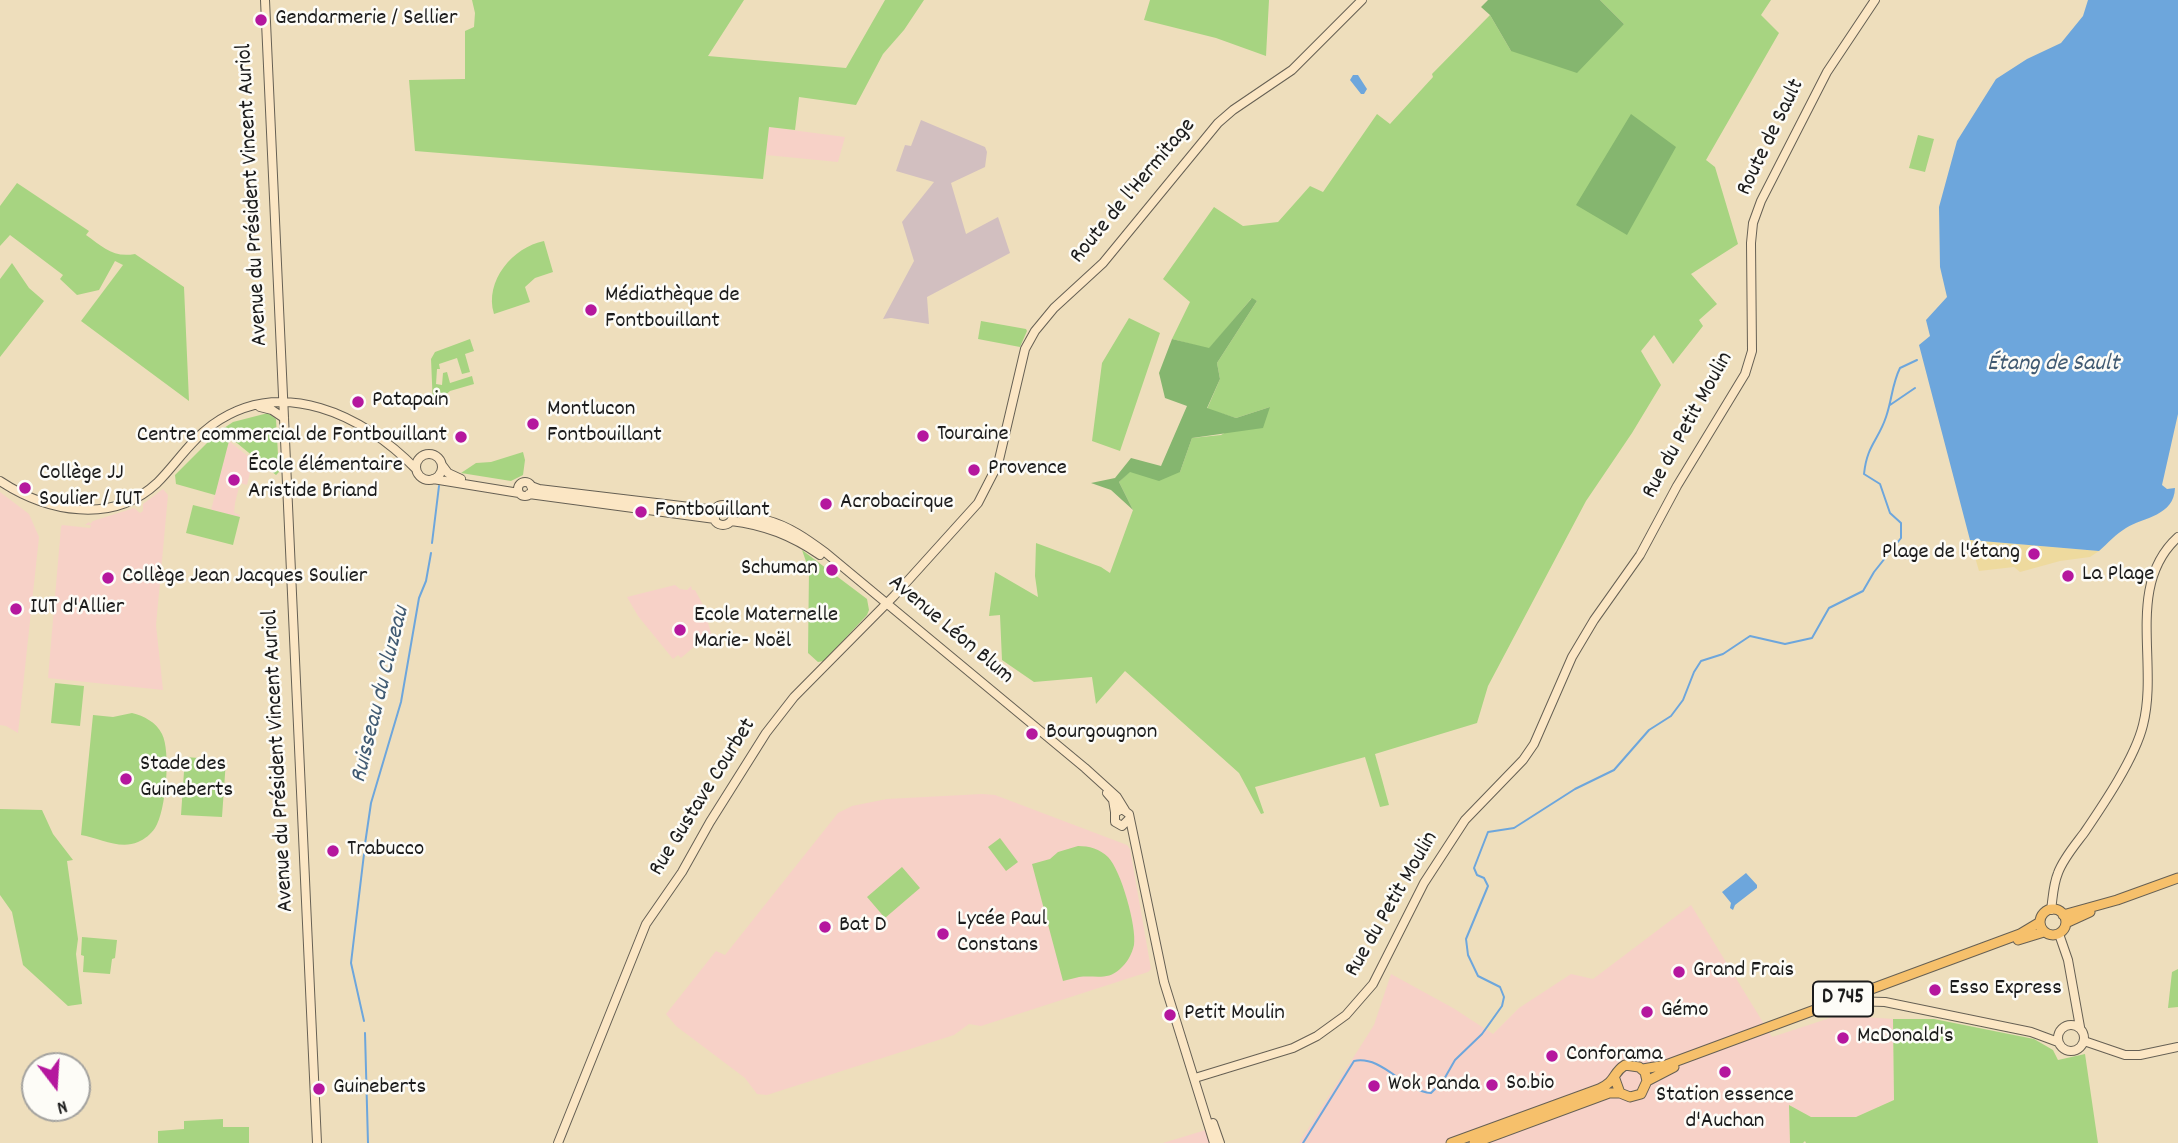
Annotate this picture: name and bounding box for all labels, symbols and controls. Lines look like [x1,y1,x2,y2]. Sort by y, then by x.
place label: Gendarmerie / Sellier [275,6,457,34]
marker: Gendarmerie / Sellier [253,12,269,28]
street label: Avenue du Président Vincent Auriol [232,43,276,347]
street label: Route de Sault [1732,75,1812,201]
street label: Route de l'Hermitage [1065,114,1203,270]
place label: Médiathèque de Fontbouillant [605,283,740,337]
marker: Médiathèque de Fontbouillant [583,302,599,318]
street label: Rue du Petit Moulin [1637,348,1741,504]
water label: Étang de Sault [1987,352,2119,380]
place label: Patapain [372,388,449,416]
marker: Patapain [350,394,366,410]
place label: Montlucon Fontbouillant [547,397,662,451]
marker: Montlucon Fontbouillant [525,416,541,432]
place label: Touraine [937,422,1009,450]
place label: Centre commercial de Fontbouillant [137,423,447,451]
marker: Touraine [915,428,931,444]
marker: Centre commercial de Fontbouillant [453,429,469,445]
place label: École élémentaire Aristide Briand [248,453,403,507]
place label: Provence [988,456,1067,484]
place label: Collège JJ Soulier / IUT [39,461,142,515]
marker: Provence [966,462,982,478]
marker: École élémentaire Aristide Briand [226,472,242,488]
marker: Collège JJ Soulier / IUT [17,480,33,496]
place label: Acrobacirque [840,490,954,518]
marker: Acrobacirque [818,496,834,512]
place label: Fontbouillant [655,498,770,526]
marker: Fontbouillant [633,504,649,520]
place label: Plage de l'étang [1882,540,2020,568]
marker: Plage de l'étang [2026,546,2042,562]
place label: Schuman [741,556,818,584]
marker: Schuman [824,562,840,578]
place label: La Plage [2082,562,2154,590]
place label: Collège Jean Jacques Soulier [122,564,367,592]
marker: La Plage [2060,568,2076,584]
marker: Collège Jean Jacques Soulier [100,570,116,586]
street label: Avenue Léon Blum [881,570,1019,692]
place label: IUT d'Allier [30,595,124,623]
marker: IUT d'Allier [8,601,24,617]
place label: Ecole Maternelle Marie- Noël [694,603,838,657]
water label: Ruisseau du Cluzeau [346,604,418,786]
street label: Avenue du Président Vincent Auriol [258,609,302,913]
marker: Ecole Maternelle Marie- Noël [672,622,688,638]
street label: Rue Gustave Courbet [644,714,764,882]
place label: Bourgougnon [1046,720,1157,748]
marker: Bourgougnon [1024,726,1040,742]
place label: Stade des Guineberts [140,752,233,806]
marker: Stade des Guineberts [118,771,134,787]
street label: Rue du Petit Moulin [1340,827,1446,983]
place label: Trabucco [347,837,424,865]
marker: Trabucco [325,843,341,859]
place label: Lycée Paul Constans [957,907,1047,961]
place label: Bat D [839,913,886,941]
marker: Bat D [817,919,833,935]
marker: Lycée Paul Constans [935,926,951,942]
place label: Grand Frais [1693,958,1794,986]
marker: Grand Frais [1671,964,1687,980]
place label: Esso Express [1949,976,2062,1004]
road number: D 745 [1813,982,1873,1016]
marker: Esso Express [1927,982,1943,998]
place label: Gémo [1661,998,1709,1026]
place label: Petit Moulin [1184,1001,1285,1029]
marker: Gémo [1639,1004,1655,1020]
marker: Petit Moulin [1162,1007,1178,1023]
place label: McDonald's [1857,1024,1954,1052]
marker: McDonald's [1835,1030,1851,1046]
place label: Conforama [1566,1042,1662,1070]
marker: Conforama [1544,1048,1560,1064]
north arrow [21,1052,91,1122]
marker: Station essence d'Auchan [1717,1064,1733,1080]
place label: So.bio [1506,1071,1555,1099]
place label: Wok Panda [1388,1072,1480,1100]
place label: Guineberts [333,1075,426,1103]
marker: So.bio [1484,1077,1500,1093]
marker: Wok Panda [1366,1078,1382,1094]
marker: Guineberts [311,1081,327,1097]
place label: Station essence d'Auchan [1656,1083,1794,1137]
text: N [53,1091,70,1120]

